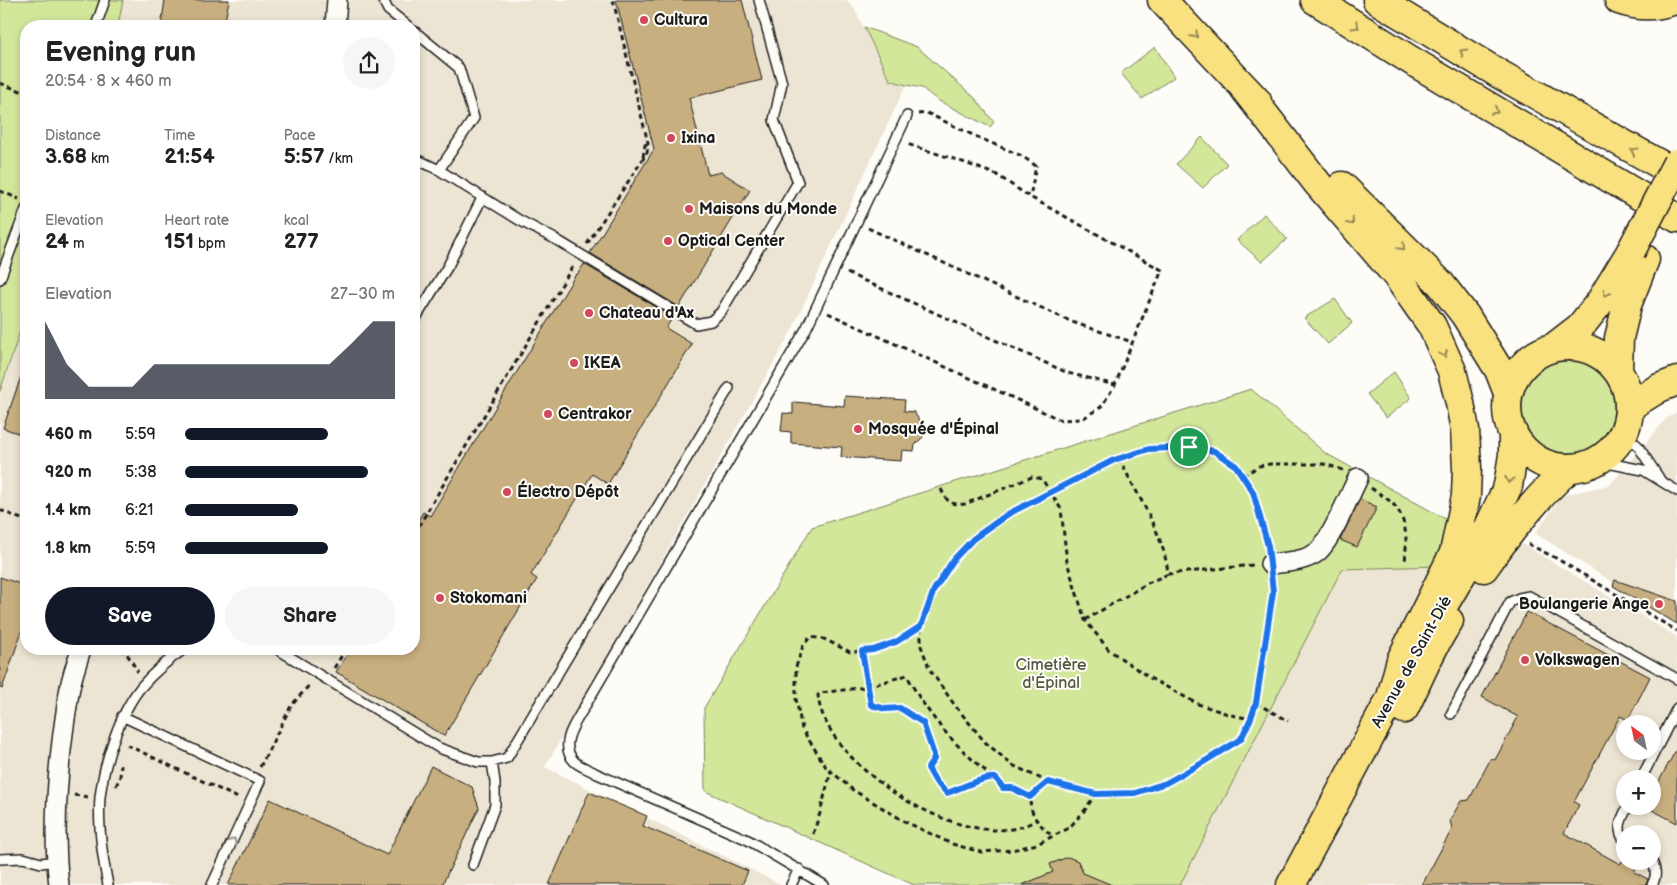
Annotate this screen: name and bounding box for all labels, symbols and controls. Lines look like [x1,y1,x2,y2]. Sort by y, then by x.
place label: Cultura [654,11,708,30]
marker: Cultura [638,14,650,26]
one-way arrow [1351,20,1360,29]
one-way arrow [1189,30,1198,39]
text: Evening run [45,36,196,69]
button: share [343,37,395,89]
one-way arrow [1460,49,1469,59]
text: 20:54 · 8 × 460 m [45,72,172,91]
one-way arrow [1489,104,1498,114]
text: Distance [45,127,101,144]
text: Time [164,127,195,144]
text: Pace [284,127,316,144]
place label: Ixina [681,129,716,148]
marker: Ixina [665,132,677,144]
text: 3.68 [45,144,87,169]
text: 21:54 [164,144,215,169]
text: 5:57 [284,144,325,169]
one-way arrow [1631,147,1640,157]
text: km [87,150,109,167]
text: /km [325,150,353,167]
place label: Maisons du Monde [699,200,837,219]
marker: Maisons du Monde [683,203,695,215]
text: Elevation [45,212,103,229]
text: Heart rate [164,212,229,229]
text: kcal [284,212,309,229]
one-way arrow [1345,217,1354,226]
text: 24 [45,229,69,254]
text: 151 [164,229,194,254]
text: 277 [284,229,319,254]
place label: Optical Center [678,232,785,251]
text: m [69,235,85,252]
text: bpm [194,235,226,252]
marker: Optical Center [662,235,674,247]
one-way arrow [1396,241,1405,250]
text: Elevation [45,285,112,304]
text: 27–30 m [330,285,395,304]
one-way arrow [1603,287,1612,296]
place label: Chateau d'Ax [599,304,694,323]
marker: Chateau d'Ax [583,307,595,319]
one-way arrow [1438,349,1449,358]
place label: IKEA [584,354,621,373]
marker: IKEA [568,357,580,369]
place label: Centrakor [558,405,632,424]
marker: Centrakor [542,408,554,420]
place label: Mosquée d'Épinal [868,417,999,439]
marker: Mosquée d'Épinal [852,423,864,435]
text: 460 m [45,425,92,444]
text: 5:59 [125,425,156,444]
pin [1168,426,1210,468]
icon: arrive [1175,433,1203,461]
text: 920 m [45,463,92,482]
text: 5:38 [125,463,157,482]
one-way arrow [1504,475,1515,484]
place label: Électro Dépôt [517,480,619,502]
marker: Électro Dépôt [501,486,513,498]
text: 1.4 km [45,501,91,520]
text: 6:21 [125,501,153,520]
text: 1.8 km [45,539,91,558]
text: 5:59 [125,539,156,558]
button: Save [45,587,215,645]
button: Share [225,587,395,645]
place label: Stokomani [450,589,527,608]
marker: Stokomani [434,592,446,604]
street label: Avenue de Saint-Dié [1368,592,1456,731]
place label: Boulangerie Ange [1519,595,1649,614]
marker: Boulangerie Ange [1653,598,1665,610]
place label: Volkswagen [1535,651,1620,670]
marker: Volkswagen [1519,654,1531,666]
park label: Cimetière d'Épinal [1015,656,1087,693]
north arrow [1616,715,1661,760]
map controls [1616,715,1661,870]
button: + [1616,770,1661,815]
button: − [1616,825,1661,870]
one-way arrow [227,837,237,846]

